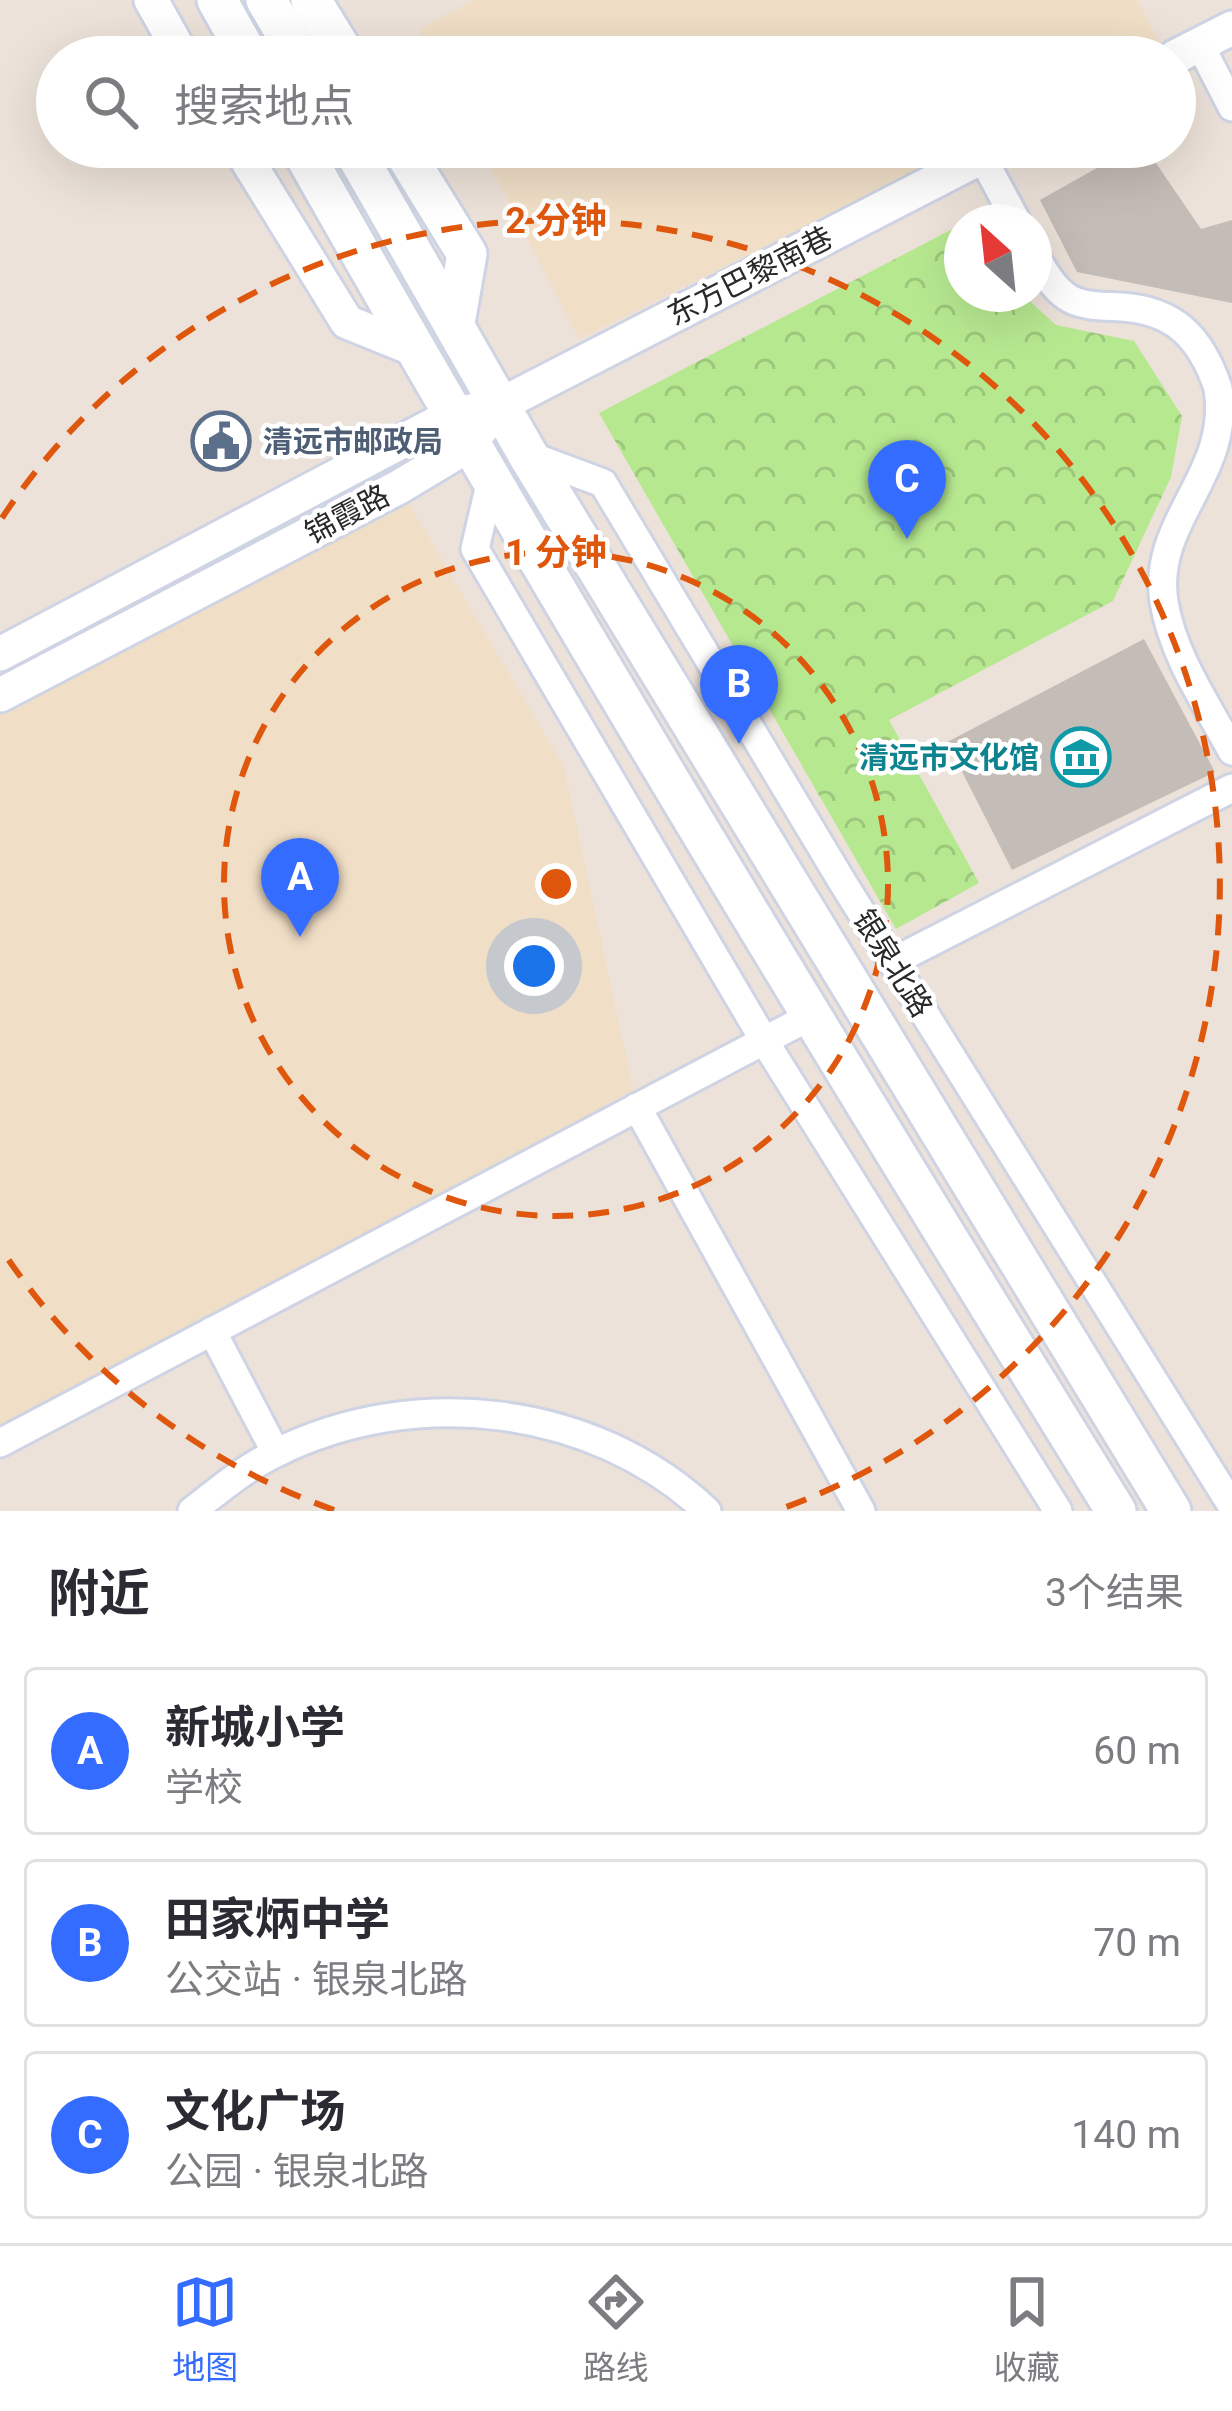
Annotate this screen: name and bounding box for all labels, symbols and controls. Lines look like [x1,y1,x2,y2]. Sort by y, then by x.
search box [36,36,1196,168]
icon: search [78,69,144,135]
text: 搜索地点 [174,80,354,133]
text: 2 分钟 [505,200,607,242]
north arrow [944,204,1052,312]
street label: 东方巴黎南巷 [662,220,838,332]
public building icon: 清远市邮政局 [190,410,252,472]
place label: 清远市邮政局 [263,424,443,459]
pin: C [868,440,946,539]
street label: 锦霞路 [299,477,395,551]
text: 1 分钟 [505,532,607,574]
pin: B [700,645,778,744]
museum icon: 清远市文化馆 [1050,726,1112,788]
place label: 清远市文化馆 [859,740,1039,775]
pin: A [261,838,339,937]
centre of rings [535,863,577,905]
street label: 银泉北路 [846,903,940,1023]
your location [504,936,564,996]
text: 附近 [48,1564,150,1623]
text: 3个结果 [1045,1570,1184,1616]
text: 新城小学 [165,1701,345,1754]
text: A [77,1728,103,1774]
text: 60 m [1093,1728,1181,1774]
text: 学校 [165,1765,243,1811]
text: 田家炳中学 [165,1893,390,1946]
text: B [78,1920,102,1966]
text: 70 m [1093,1920,1181,1966]
text: 公交站 · 银泉北路 [165,1957,468,2003]
text: 文化广场 [165,2085,345,2138]
text: C [77,2112,103,2158]
text: 140 m [1071,2112,1181,2158]
text: 公园 · 银泉北路 [165,2149,429,2195]
tab: 地图 [172,2269,238,2389]
tab: 路线 [583,2269,649,2389]
tab: 收藏 [994,2269,1060,2389]

